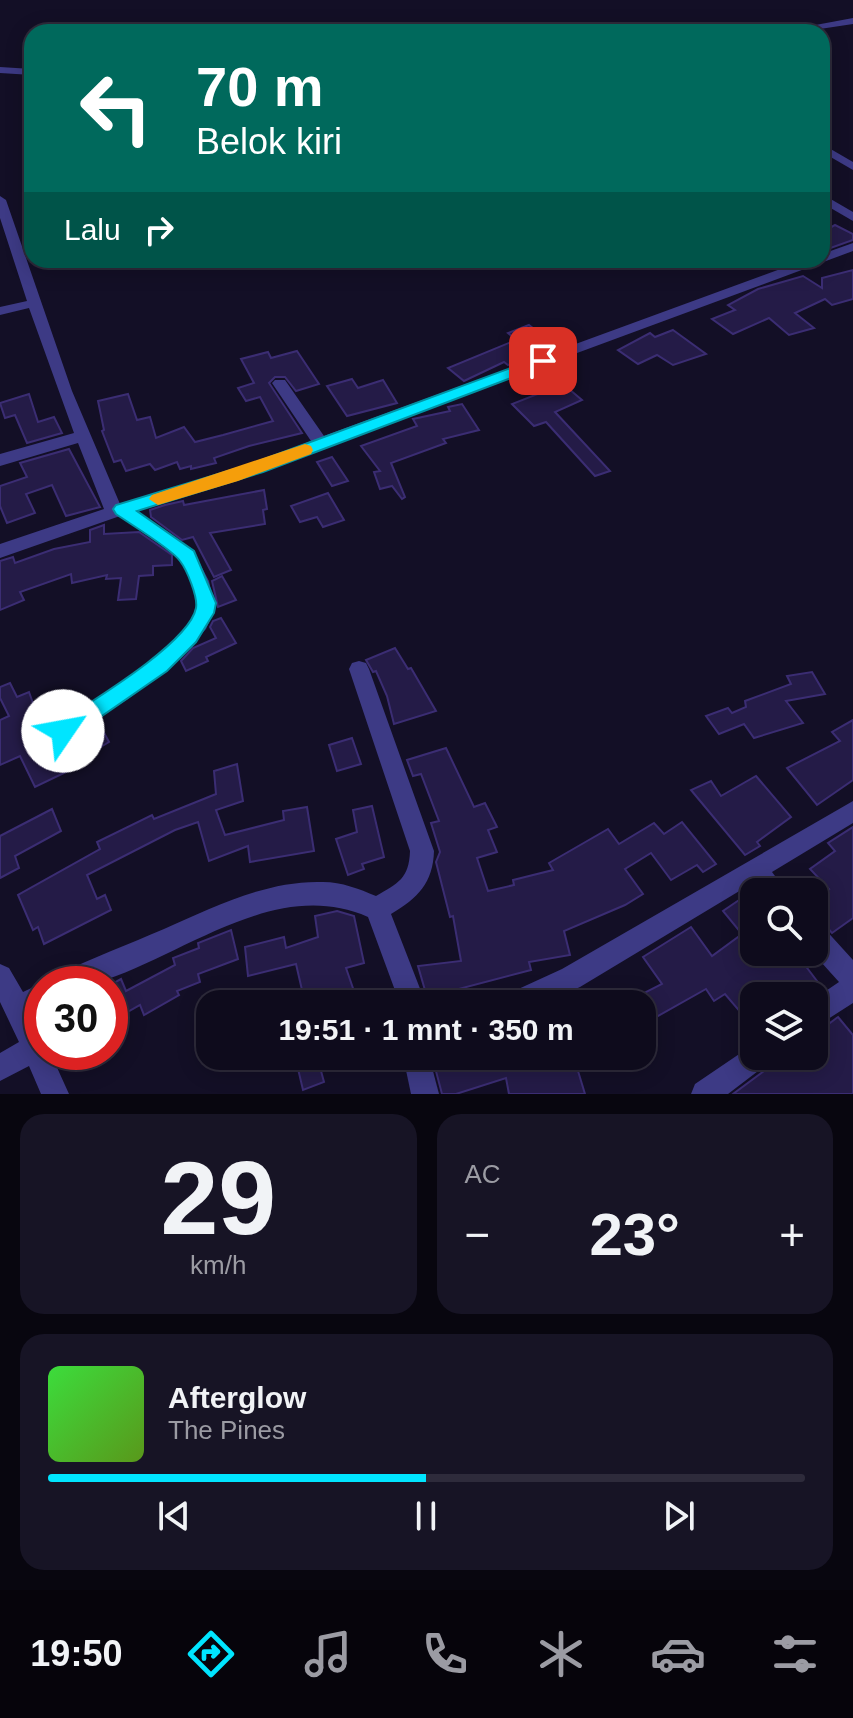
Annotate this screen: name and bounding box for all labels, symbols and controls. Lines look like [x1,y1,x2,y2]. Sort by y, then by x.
text: 70 m [196,55,324,118]
icon: left [64,56,168,160]
text: Belok kiri [196,121,342,162]
icon: right [137,208,181,252]
text: Lalu [64,213,121,246]
pin [509,327,577,395]
icon: arrive [521,339,565,383]
position arrow [21,689,105,773]
map controls [740,878,828,1070]
button: search [740,878,828,966]
speed limit sign: 30 [24,966,128,1070]
button: layers [740,982,828,1070]
text: 19:51 · 1 mnt · 350 m [278,1013,574,1046]
text: 29 [160,1140,276,1256]
text: AC [465,1159,501,1189]
text: 23° [589,1201,680,1268]
text: − [465,1210,490,1259]
text: + [779,1210,805,1259]
text: km/h [190,1250,246,1280]
text: Afterglow [168,1381,306,1414]
text: The Pines [168,1415,285,1445]
icon: previous [152,1494,196,1538]
icon: pause [404,1494,448,1538]
icon: next [657,1494,701,1538]
icon: directions [183,1626,239,1682]
icon: music [300,1626,356,1682]
icon: phone [417,1626,473,1682]
icon: climate [533,1626,589,1682]
icon: car [650,1626,706,1682]
icon: filters [767,1626,823,1682]
text: 19:50 [30,1633,122,1674]

